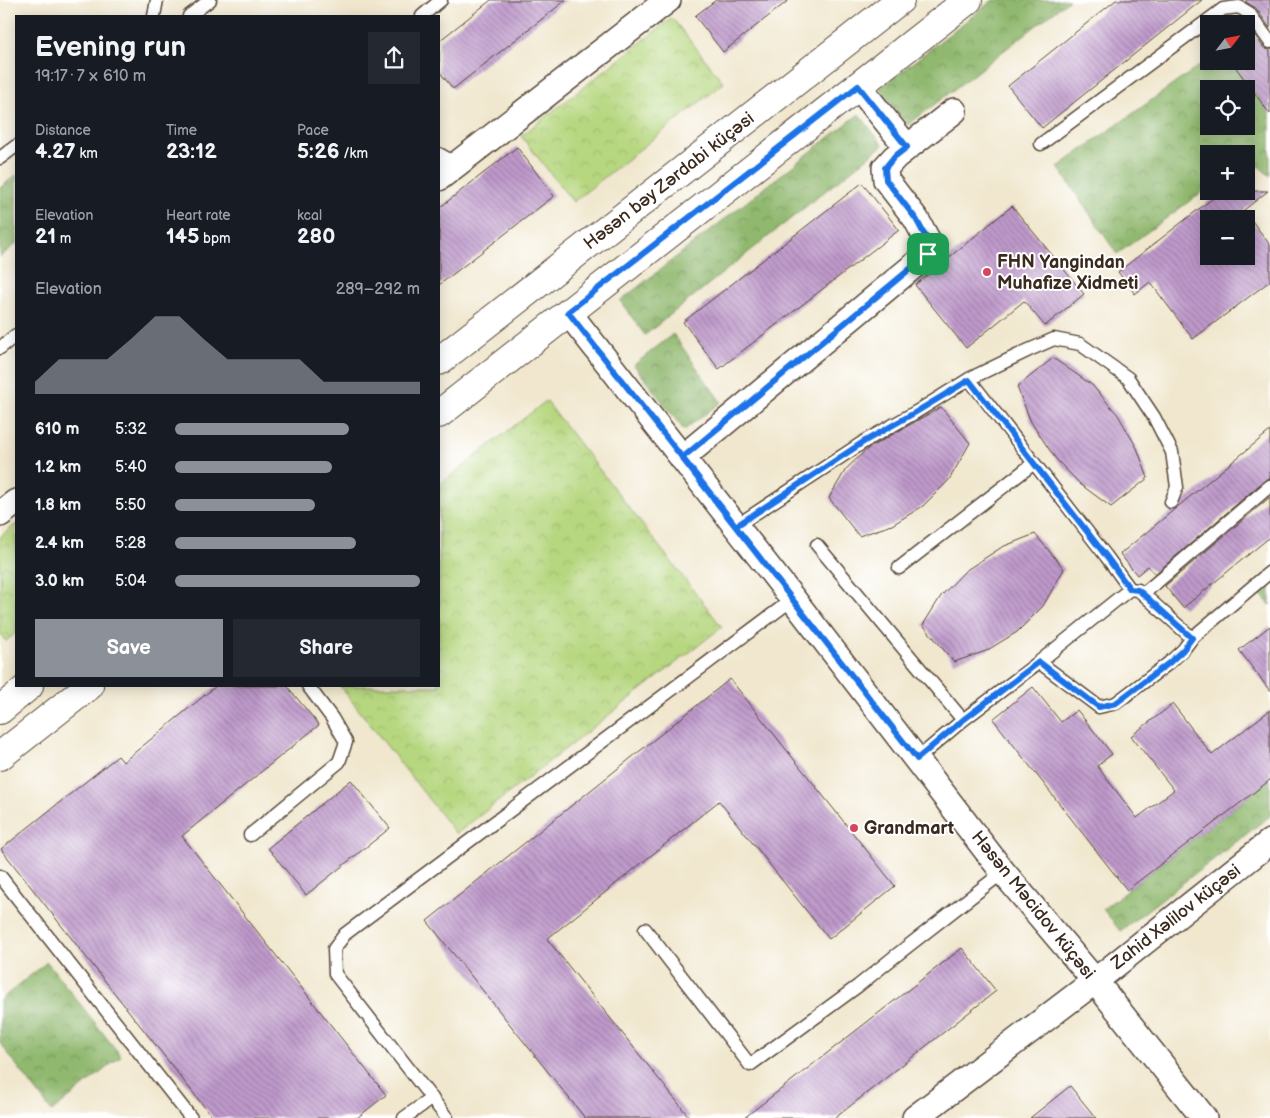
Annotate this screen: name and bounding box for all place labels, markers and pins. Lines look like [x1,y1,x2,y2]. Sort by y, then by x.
pin [907,233,949,275]
place label: FHN Yangindan Muhafize Xidmeti [997,252,1138,294]
marker: FHN Yangindan Muhafize Xidmeti [981,266,993,278]
place label: Grandmart [864,818,954,839]
marker: Grandmart [848,822,860,834]

